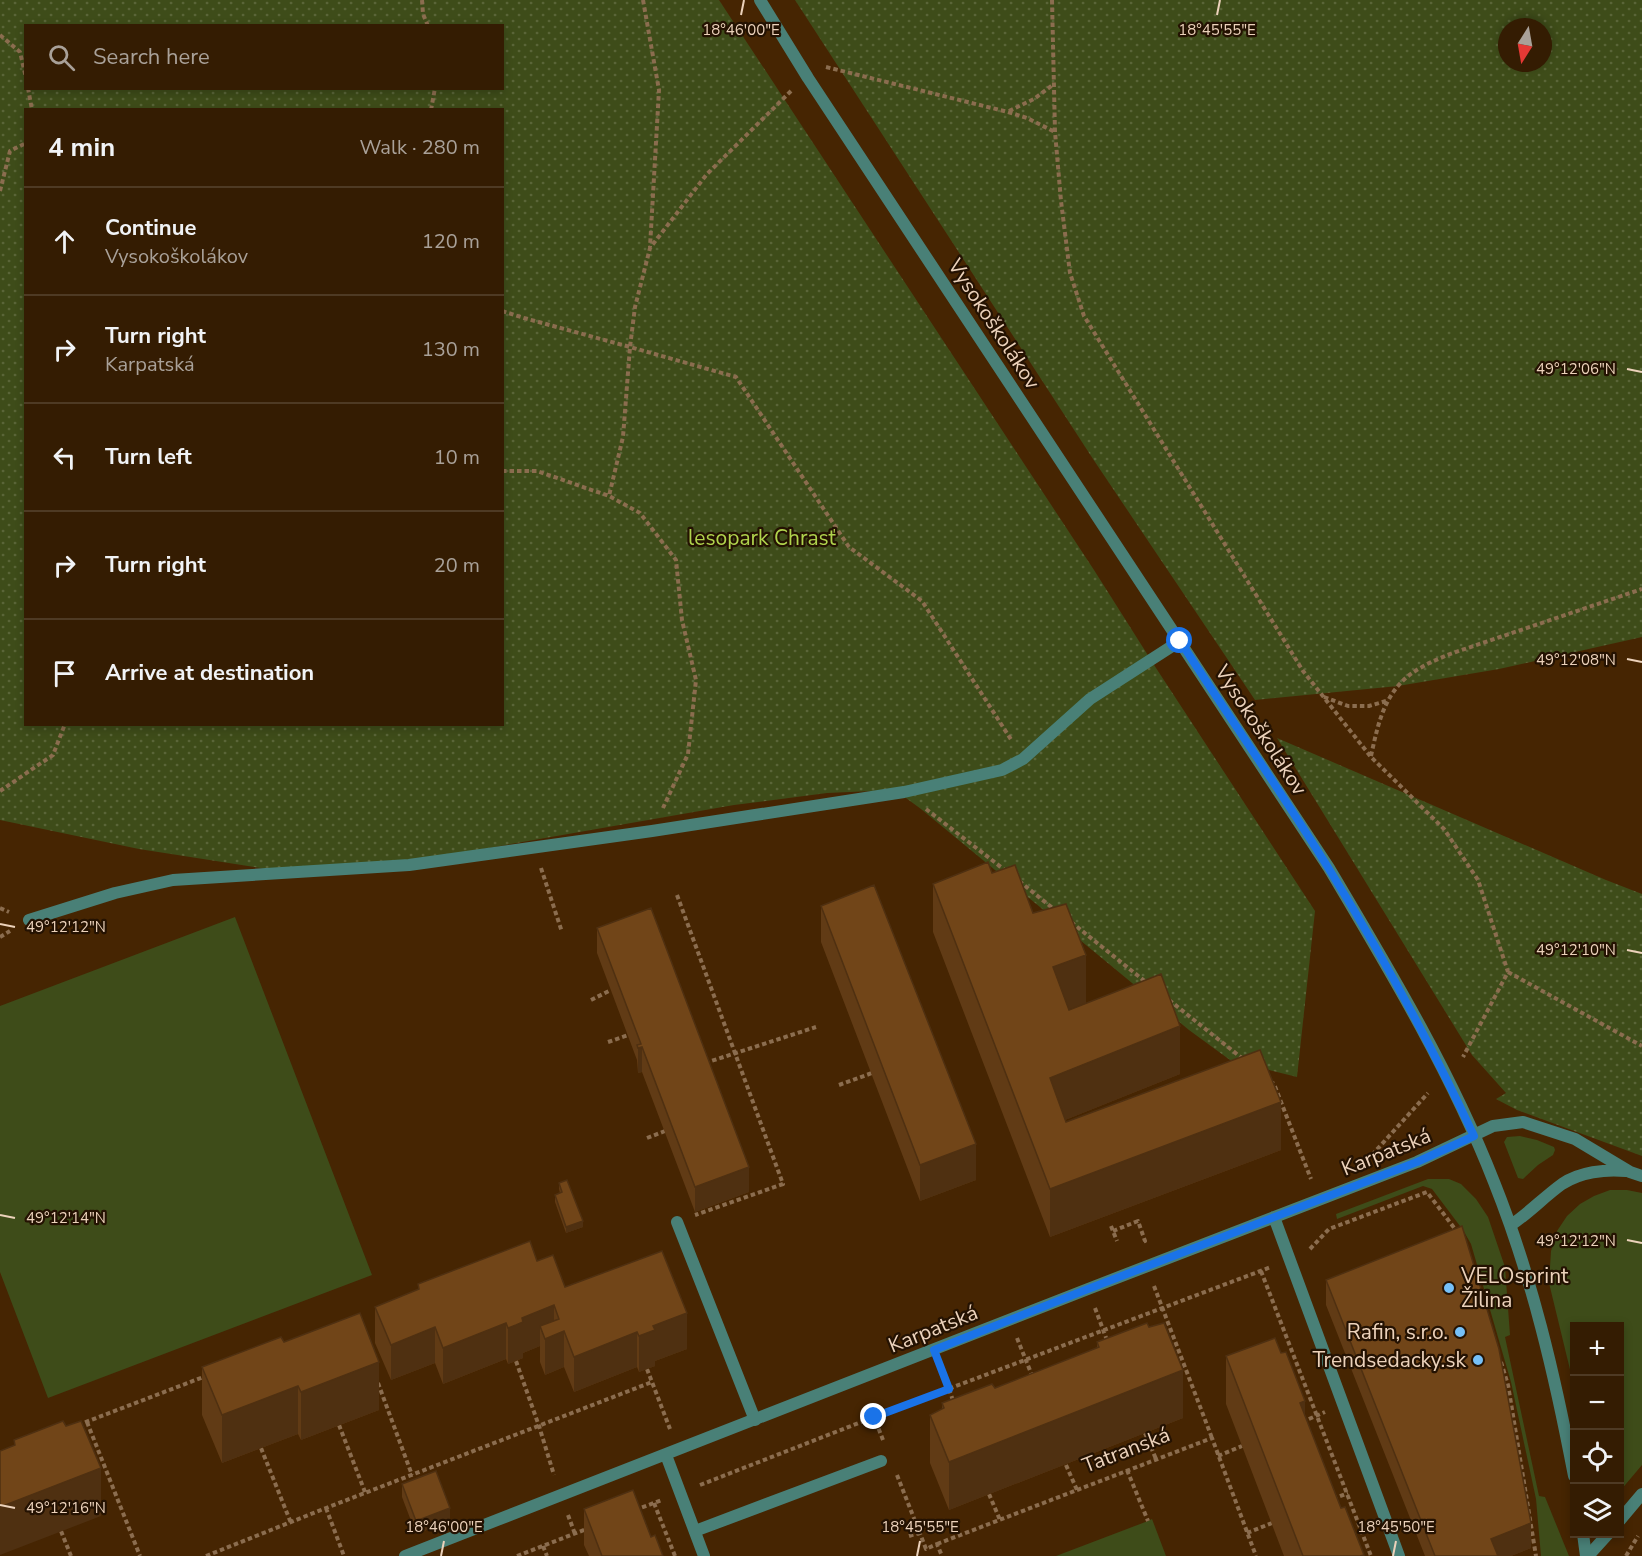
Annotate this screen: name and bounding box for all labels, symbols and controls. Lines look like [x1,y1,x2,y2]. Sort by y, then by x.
north arrow [1498,18,1552,72]
text: 18°46'00"E [702,20,780,40]
text: 18°45'55"E [1178,20,1256,40]
search box [24,24,504,90]
icon: search [45,41,78,74]
text: Search here [93,42,210,72]
text: 4 min [48,130,115,165]
text: Walk · 280 m [360,134,480,161]
text: Continue [105,213,196,243]
icon: ahead [48,225,81,258]
text: 120 m [422,228,480,255]
text: Vysokoškolákov [105,243,248,270]
street label: Vysokoškolákov [941,253,1047,395]
text: Turn right [105,321,206,351]
icon: right [48,333,81,366]
text: 130 m [422,336,480,363]
text: Karpatská [105,351,195,378]
text: 49°12'06"N [1536,359,1616,379]
icon: left [48,441,81,474]
text: Turn left [105,442,192,472]
text: 10 m [434,444,480,471]
park label: lesopark Chrasť [688,524,837,552]
icon: right [48,549,81,582]
text: Turn right [105,550,206,580]
text: 20 m [434,552,480,579]
route start [1166,627,1192,653]
text: 49°12'08"N [1536,650,1616,670]
icon: arrive [48,657,81,690]
text: Arrive at destination [105,658,314,688]
street label: Vysokoškolákov [1208,659,1314,801]
text: 49°12'12"N [26,917,106,937]
text: 49°12'10"N [1536,940,1616,960]
street label: Karpatská [1337,1121,1435,1183]
text: 49°12'14"N [26,1208,106,1228]
text: 49°12'12"N [1536,1231,1616,1251]
place label: VELOsprint Žilina [1460,1262,1569,1314]
marker: VELOsprint Žilina [1442,1281,1456,1295]
street label: Karpatská [884,1298,982,1360]
place label: Rafin, s.r.o. [1347,1318,1448,1346]
map controls [1570,1322,1624,1538]
button: + [1570,1322,1624,1376]
marker: Rafin, s.r.o. [1453,1325,1467,1339]
place label: Trendsedacky.sk [1312,1346,1466,1374]
marker: Trendsedacky.sk [1471,1353,1485,1367]
button: − [1570,1376,1624,1430]
route end [860,1403,886,1429]
street label: Tatranská [1078,1421,1174,1479]
button: locate [1570,1430,1624,1484]
button: layers [1570,1484,1624,1538]
text: 49°12'16"N [26,1498,106,1518]
text: 18°46'00"E [405,1517,483,1537]
text: 18°45'55"E [881,1517,959,1537]
text: 18°45'50"E [1357,1517,1435,1537]

